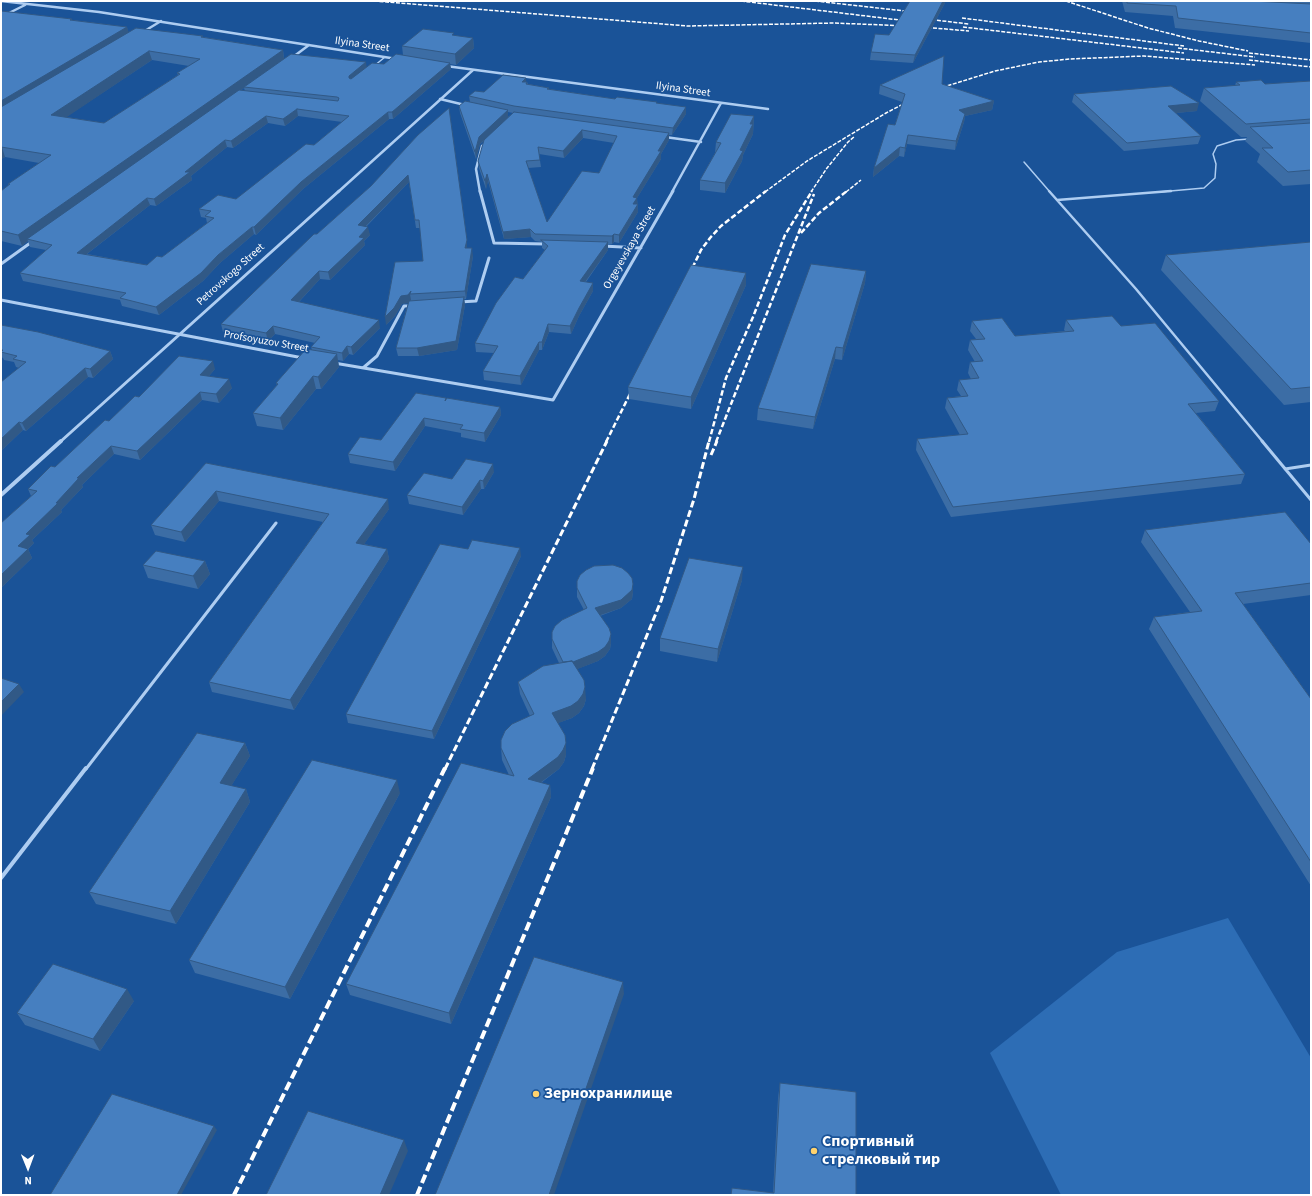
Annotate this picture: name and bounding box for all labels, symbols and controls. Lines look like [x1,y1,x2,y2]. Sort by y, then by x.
street label: Ilyina Street [334,35,390,55]
street label: Ilyina Street [655,80,711,100]
street label: Orgeyevskaya Street [601,204,659,292]
street label: Petrovskogo Street [194,241,268,309]
street label: Profsoyuzov Street [222,328,310,356]
place label: Зернохранилище [544,1084,672,1104]
marker: Зернохранилище [531,1089,541,1099]
place label: Спортивный стрелковый тир [822,1132,940,1170]
marker: Спортивный стрелковый тир [809,1146,819,1156]
north arrow [8,1148,48,1188]
text: N [24,1173,32,1188]

